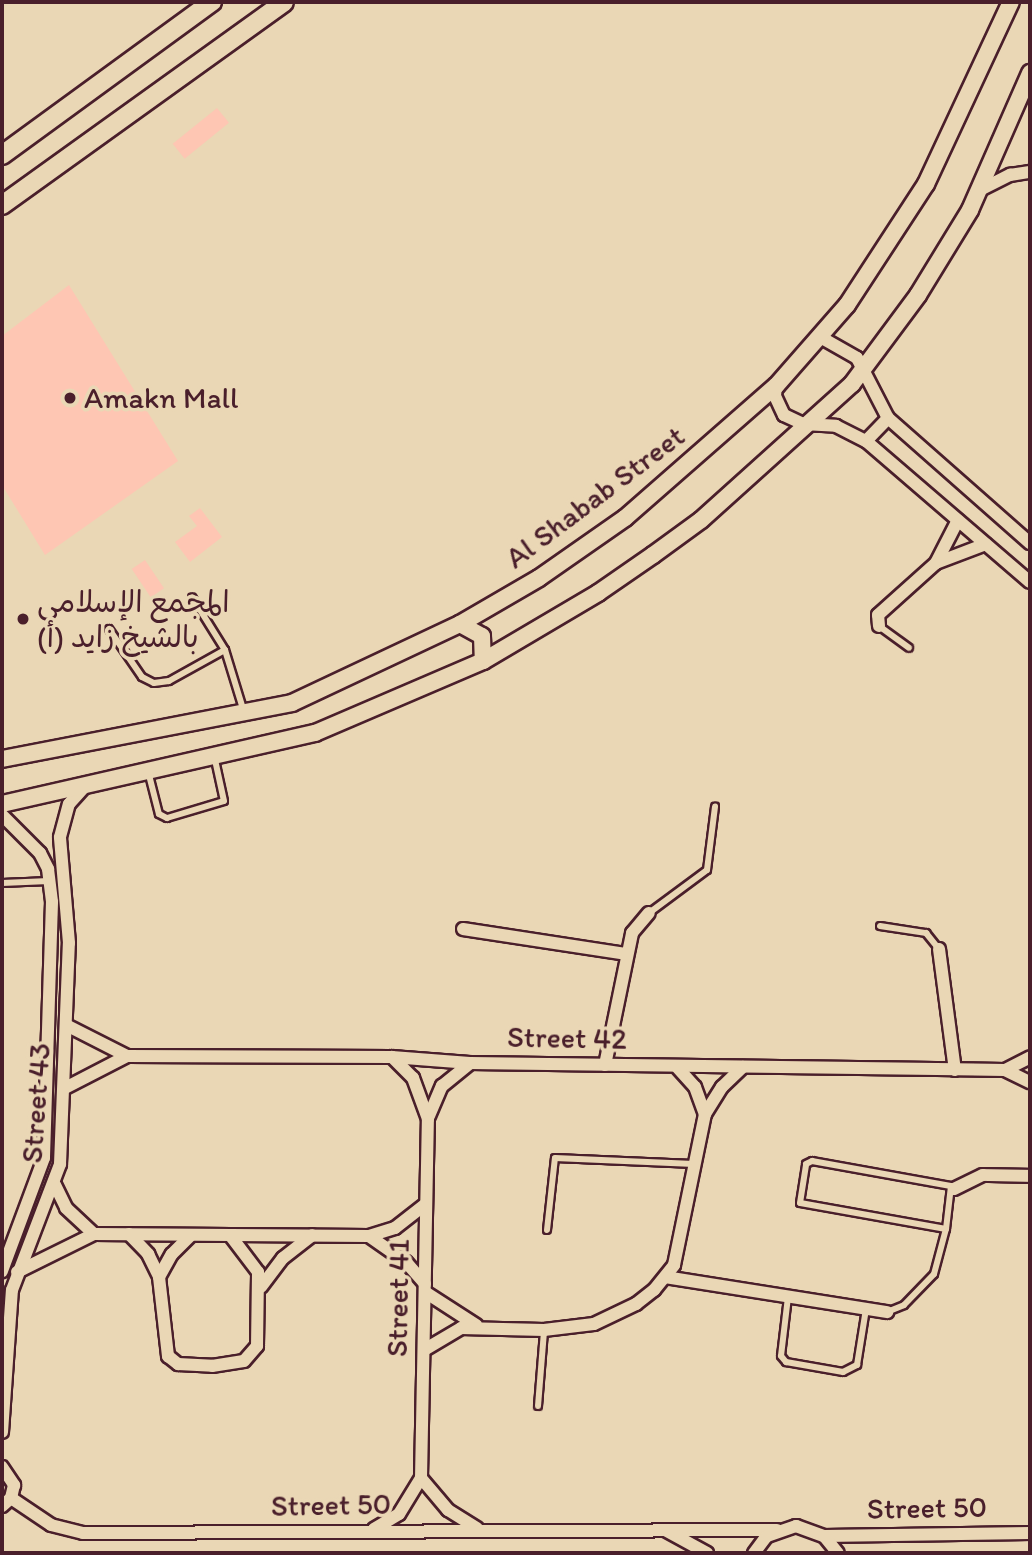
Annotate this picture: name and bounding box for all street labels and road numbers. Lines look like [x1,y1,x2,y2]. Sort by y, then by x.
street label: Al Shabab Street [498,418,692,576]
street label: Street 42 [507,1019,627,1057]
street label: Street 43 [14,1042,58,1164]
street label: Street 41 [379,1239,417,1357]
street label: Street 50 [271,1486,391,1524]
street label: Street 50 [867,1489,987,1527]

